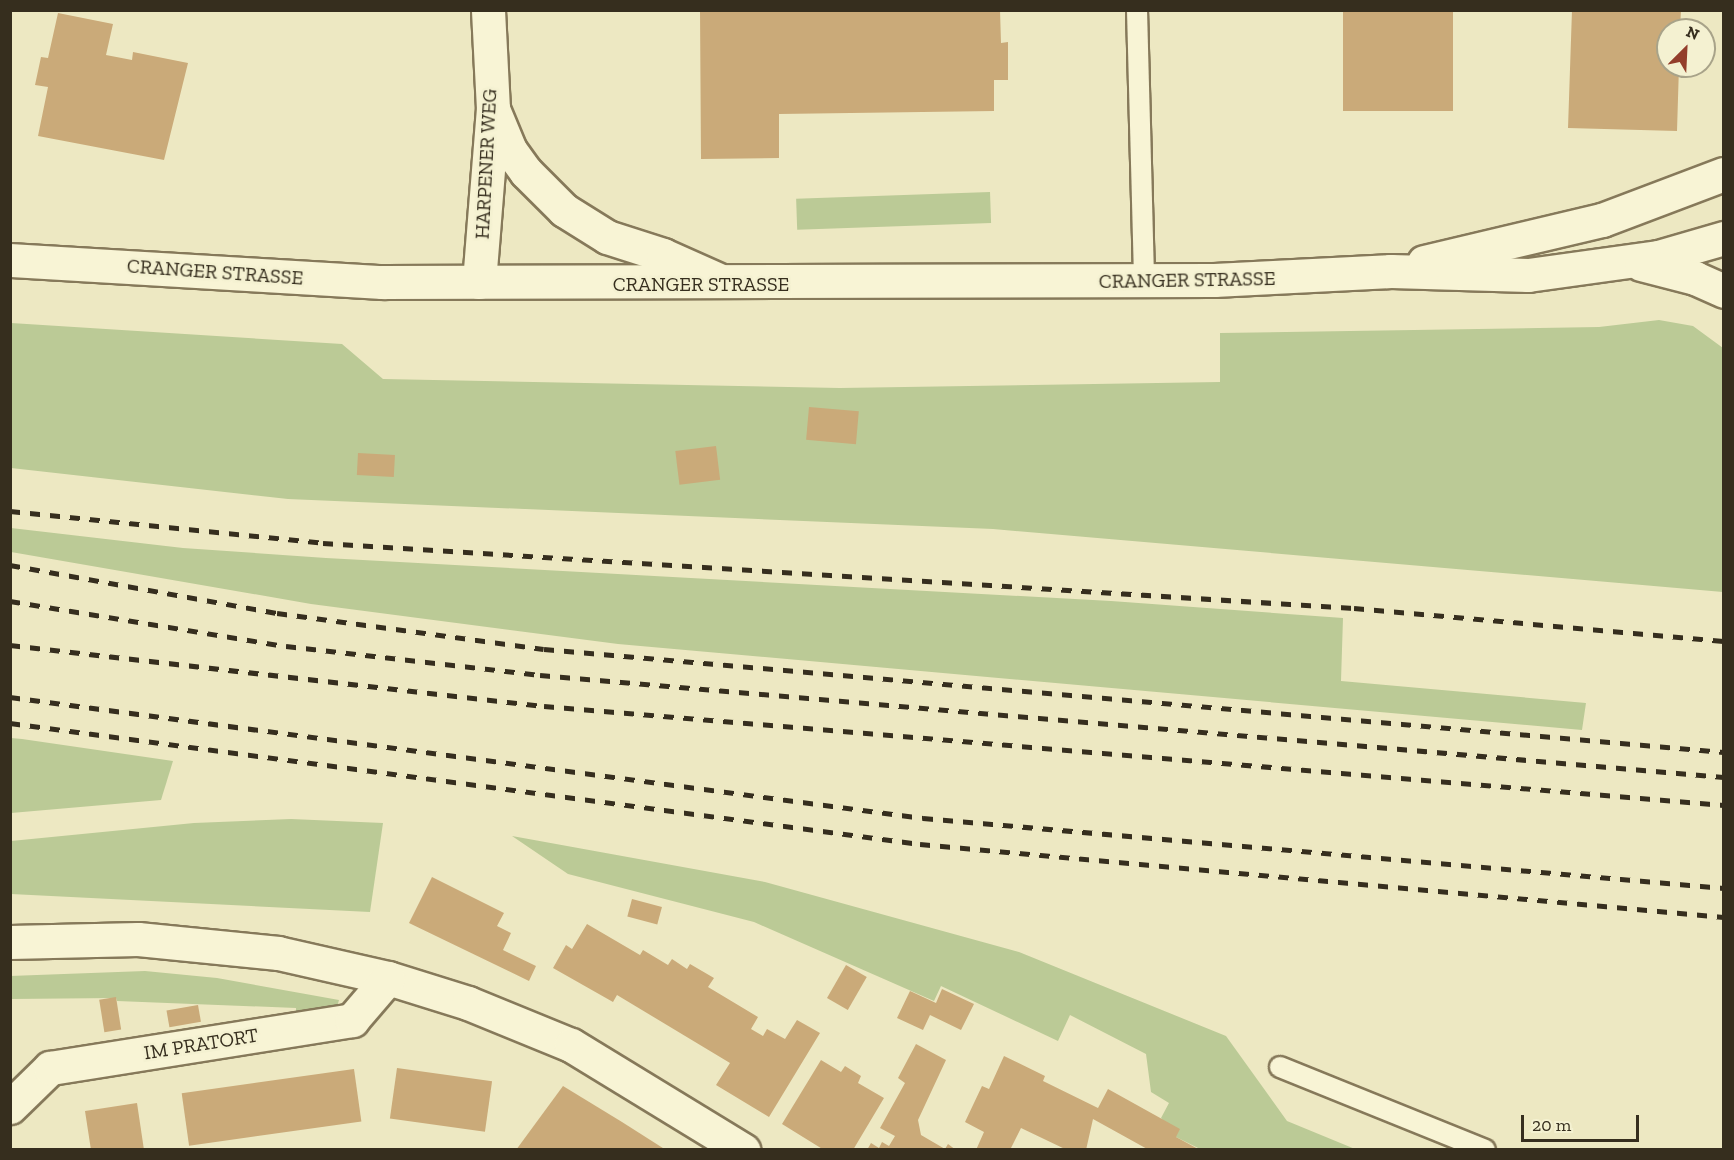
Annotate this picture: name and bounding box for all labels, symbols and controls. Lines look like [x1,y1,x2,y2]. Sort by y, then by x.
north arrow [1656,18,1716,78]
text: N [1683,22,1702,44]
street label: HARPENER WEG [470,88,502,240]
street label: CRANGER STRASSE [126,254,304,290]
street label: CRANGER STRASSE [1098,266,1276,294]
street label: CRANGER STRASSE [613,272,789,296]
street label: IM PRATORT [142,1023,260,1065]
scale bar [1524,1103,1642,1141]
text: 20 m [1532,1114,1571,1136]

